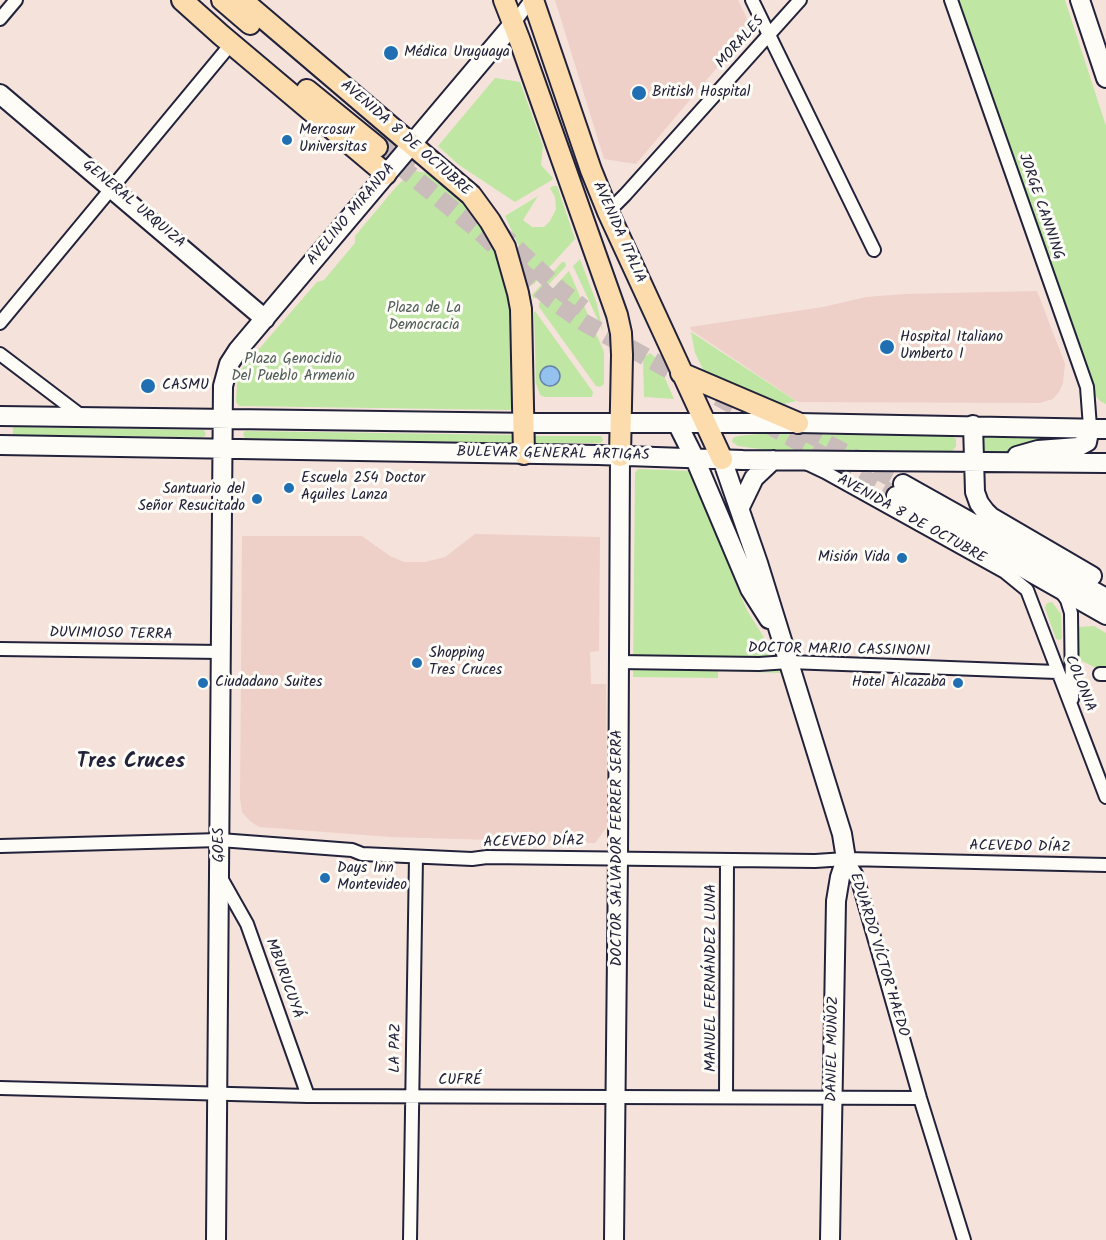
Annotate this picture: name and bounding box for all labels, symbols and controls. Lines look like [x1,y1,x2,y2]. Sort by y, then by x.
street label: MORALES [713,13,769,73]
marker: Médica Uruguaya [382,44,400,62]
place label: Médica Uruguaya [404,44,510,62]
street label: AVENIDA 8 DE OCTUBRE [336,77,474,201]
marker: British Hospital [630,84,648,102]
place label: British Hospital [652,84,750,102]
place label: Mercosur Universitas [299,122,367,157]
marker: Mercosur Universitas [280,133,294,147]
street label: JORGE CANNING [1013,151,1067,263]
street label: GENERAL URQUIZA [78,157,188,253]
street label: AVELINO MIRANDA [304,160,400,270]
street label: AVENIDA ITALIA [588,179,648,287]
park label: Plaza de La Democracia [387,300,461,335]
place label: Hospital Italiano Umberto I [900,329,1003,364]
marker: Hospital Italiano Umberto I [878,338,896,356]
park label: Plaza Genocidio Del Pueblo Armenio [231,351,355,386]
marker: CASMU [139,377,157,395]
place label: CASMU [162,377,209,395]
street label: BULEVAR GENERAL ARTIGAS [456,444,650,466]
place label: Escuela 254 Doctor Aquiles Lanza [301,470,425,505]
street label: AVENIDA 8 DE OCTUBRE [833,472,989,568]
place label: Santuario del Señor Resucitado [138,481,245,516]
marker: Escuela 254 Doctor Aquiles Lanza [282,481,296,495]
marker: Santuario del Señor Resucitado [250,492,264,506]
place label: Misión Vida [818,549,890,567]
marker: Misión Vida [895,551,909,565]
street label: DUVIMIOSO TERRA [49,625,173,645]
street label: DOCTOR MARIO CASSINONI [748,640,930,662]
place label: Shopping Tres Cruces [429,645,502,680]
street label: COLONIA [1060,653,1098,715]
marker: Shopping Tres Cruces [410,656,424,670]
place label: Ciudadano Suites [215,674,322,692]
place label: Hotel Alcazaba [852,674,946,692]
marker: Ciudadano Suites [196,676,210,690]
marker: Hotel Alcazaba [951,676,965,690]
street label: DOCTOR SALVADOR FERRER SERRA [609,730,627,966]
district label: Tres Cruces [77,750,185,776]
street label: GOES [211,827,229,863]
street label: ACEVEDO DÍAZ [483,833,585,853]
street label: ACEVEDO DÍAZ [969,838,1071,858]
place label: Days Inn Montevideo [337,860,407,895]
marker: Days Inn Montevideo [318,871,332,885]
street label: EDUARDO VÍCTOR HAEDO [844,871,912,1039]
street label: MANUEL FERNÁNDEZ LUNA [703,884,721,1072]
street label: MBURUCUYÁ [260,937,306,1021]
street label: DANIEL MUÑOZ [824,996,844,1102]
street label: LA PAZ [388,1023,406,1073]
street label: CUFRÉ [438,1072,482,1090]

